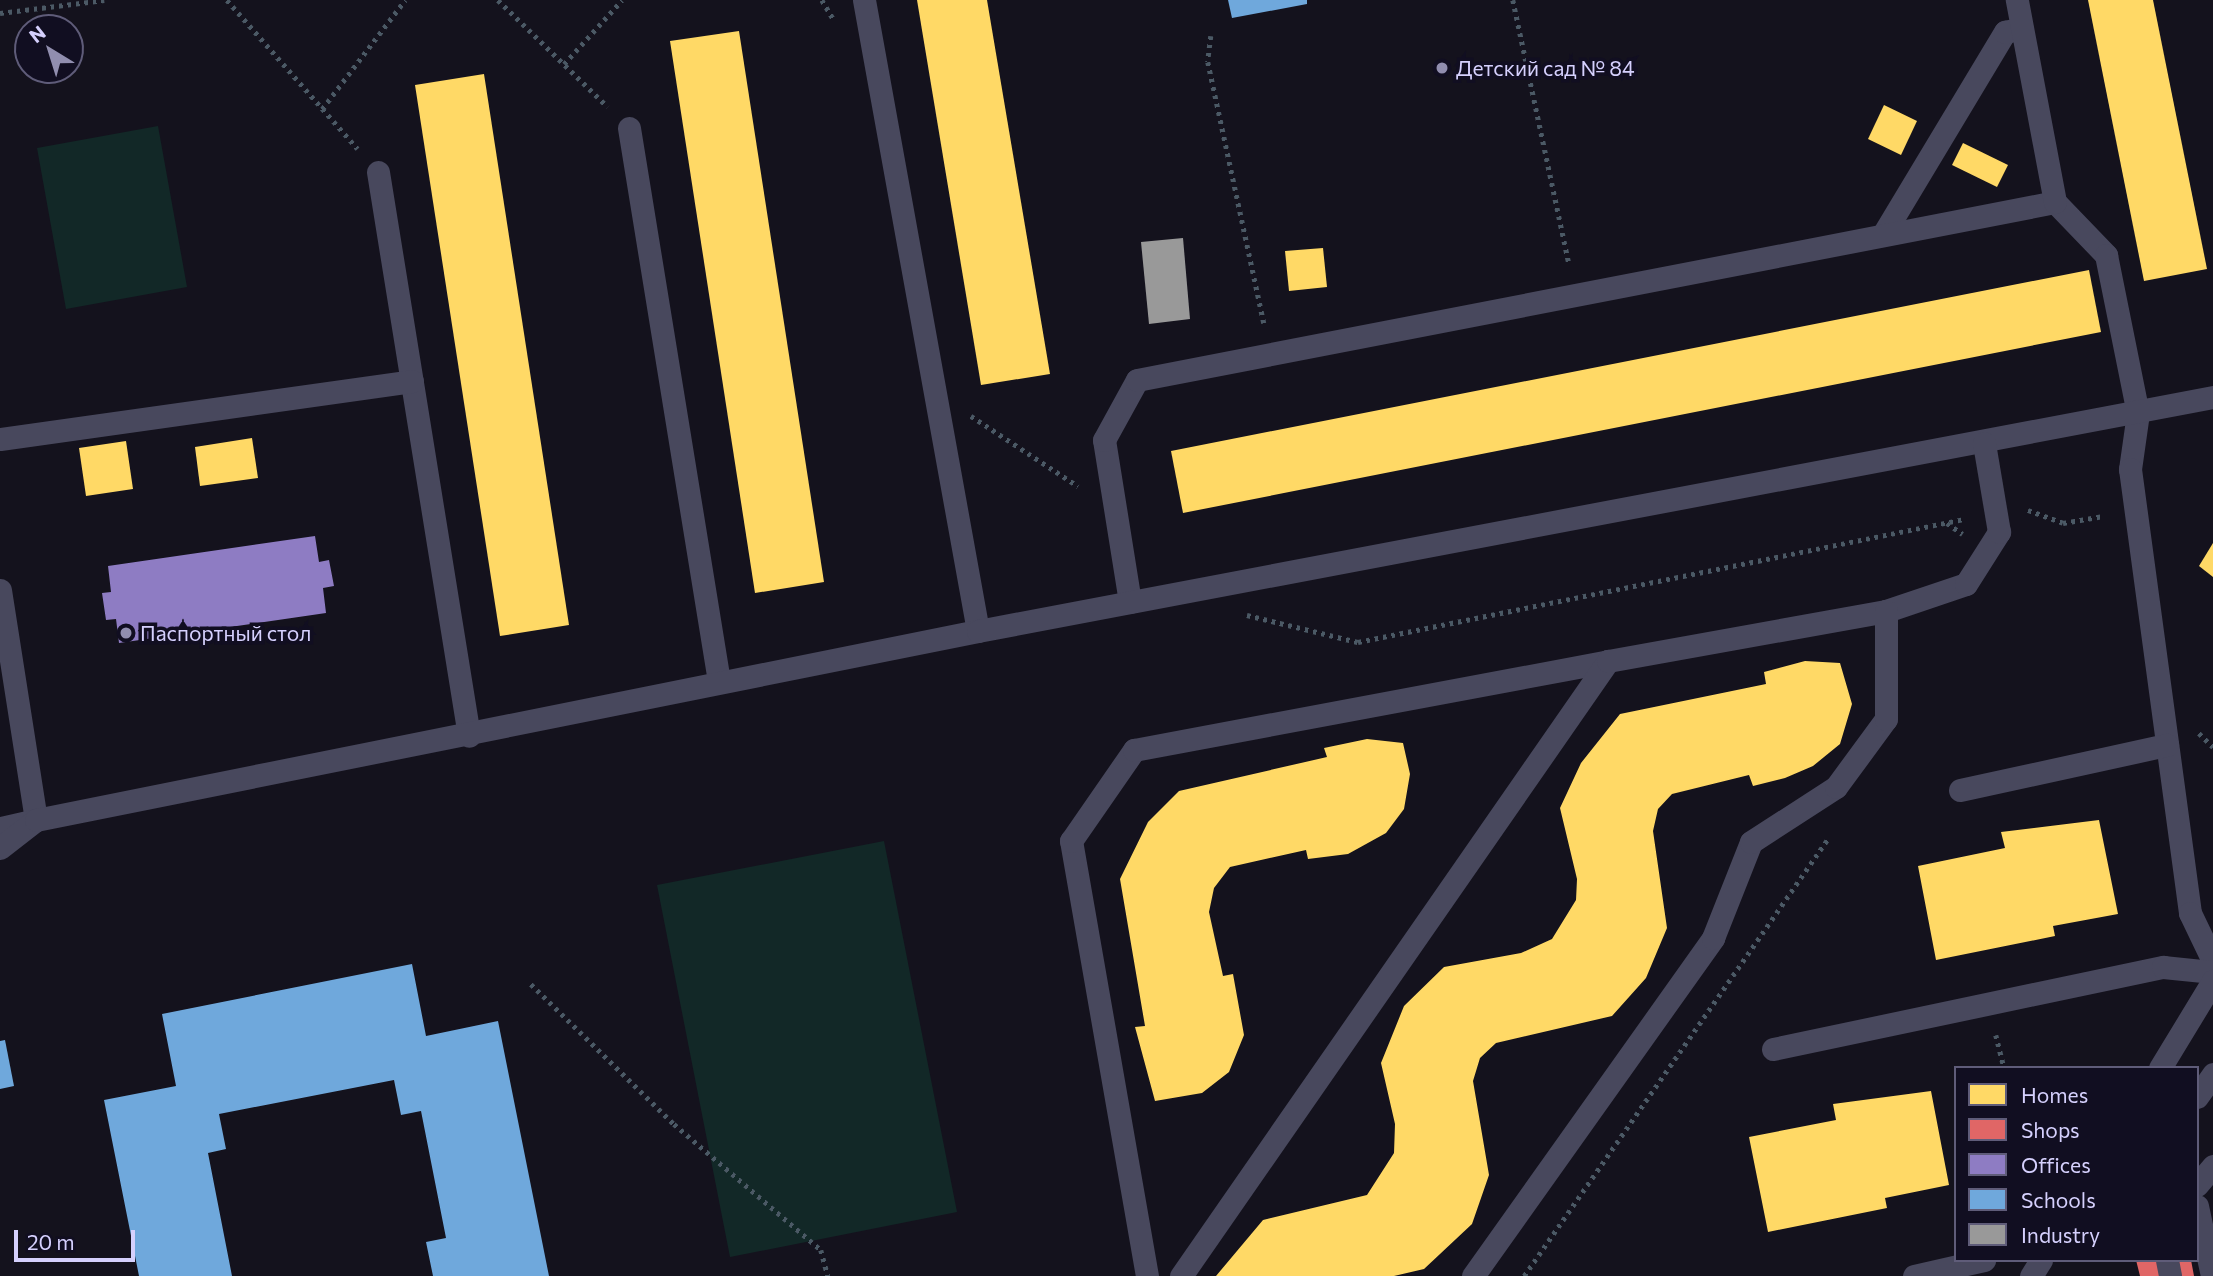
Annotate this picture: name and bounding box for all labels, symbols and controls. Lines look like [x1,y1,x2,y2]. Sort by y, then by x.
north arrow [14,14,84,84]
text: N [24,20,50,47]
place label: Детский сад № 84 [1456,55,1635,81]
marker: Детский сад № 84 [1434,60,1450,76]
place label: Паспортный стол [140,620,311,646]
marker: Паспортный стол [118,625,134,641]
legend [1954,1066,2199,1262]
text: Homes [2021,1082,2088,1107]
text: Shops [2021,1117,2080,1142]
text: Offices [2021,1152,2091,1177]
text: Schools [2021,1187,2096,1212]
scale bar [18,1216,138,1260]
text: Industry [2021,1222,2100,1247]
text: 20 m [27,1229,75,1254]

